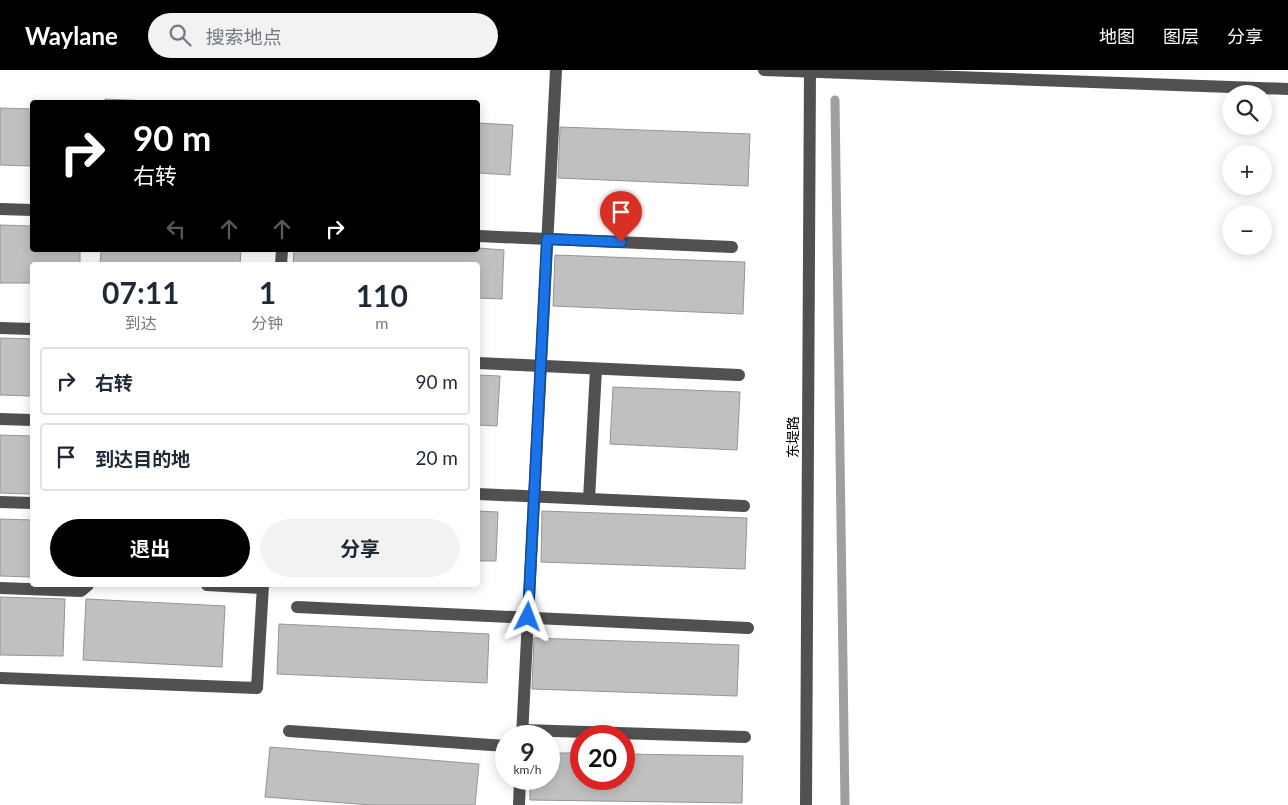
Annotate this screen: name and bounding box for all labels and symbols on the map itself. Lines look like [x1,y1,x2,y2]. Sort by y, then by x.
pin [600,191,642,242]
street label: 东堤路 [784,416,801,458]
position arrow [501,590,553,642]
speed limit sign: 20 [570,725,635,790]

